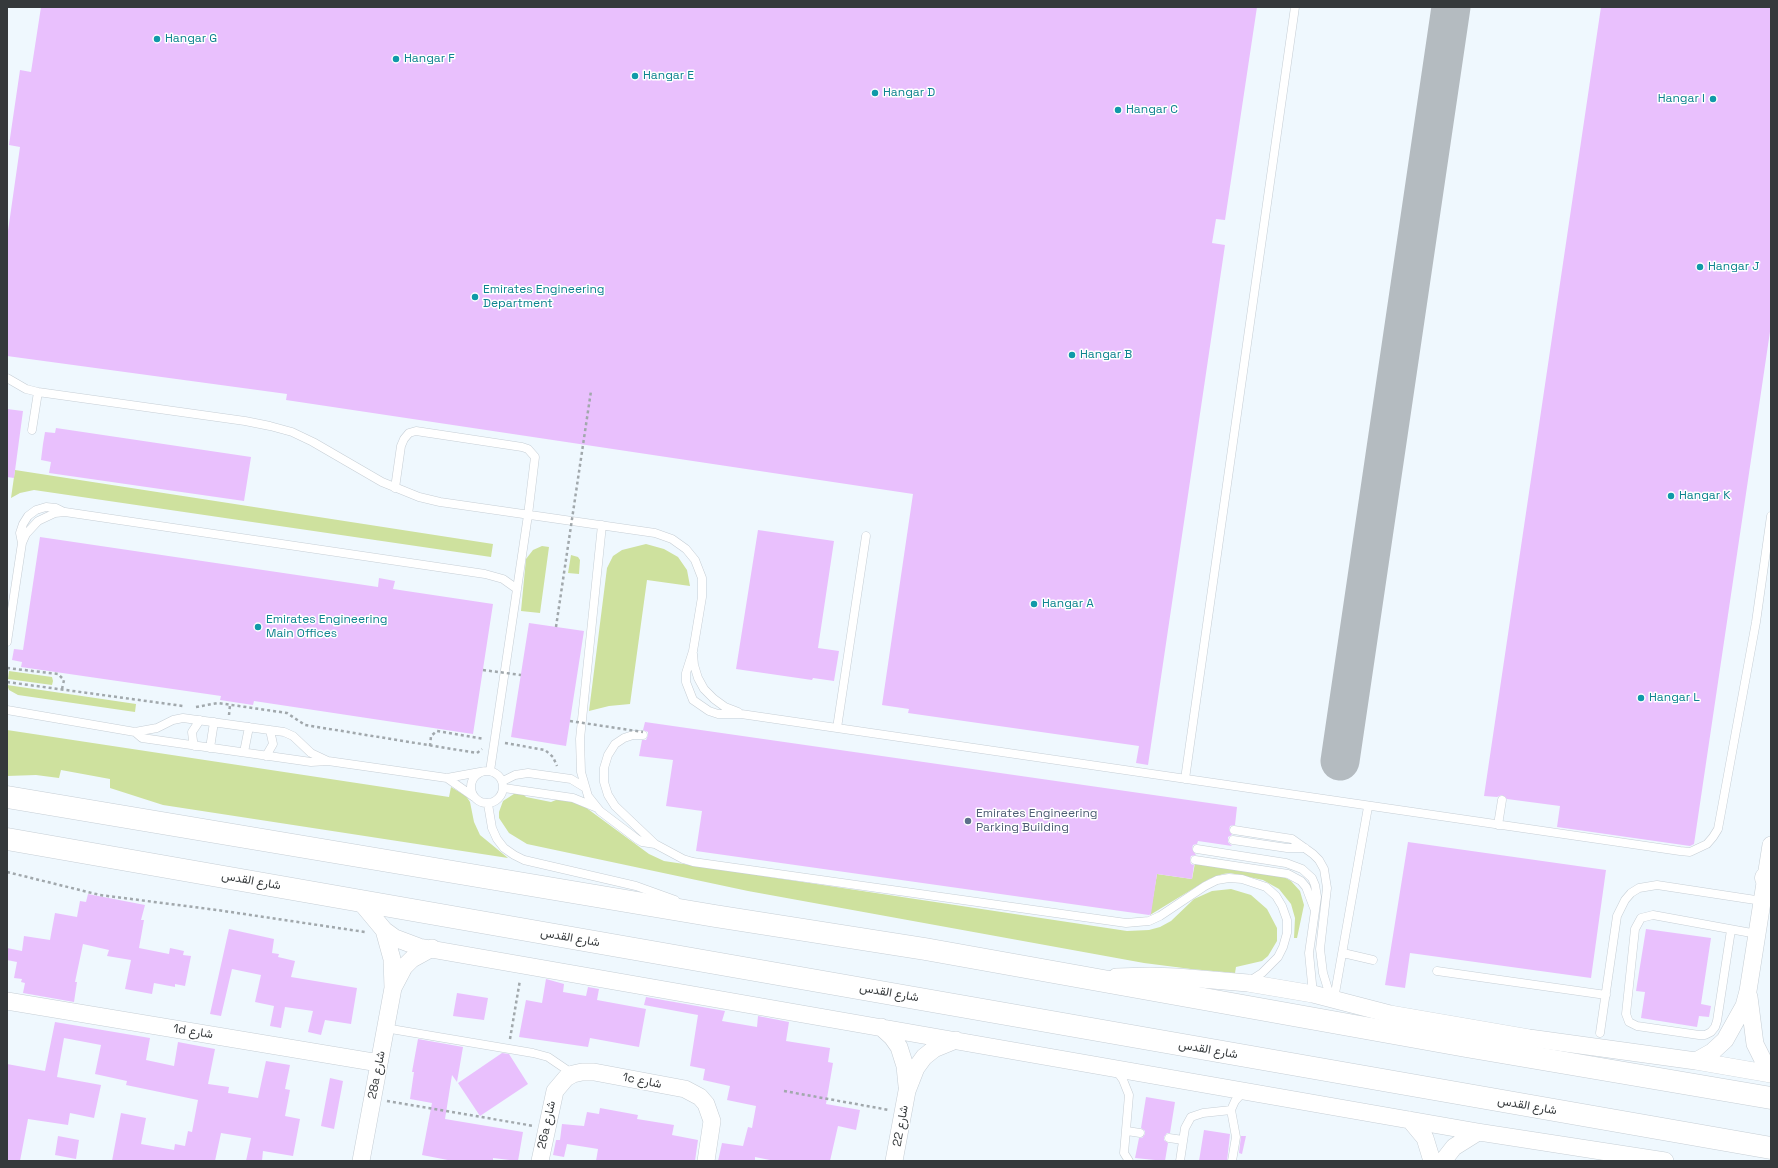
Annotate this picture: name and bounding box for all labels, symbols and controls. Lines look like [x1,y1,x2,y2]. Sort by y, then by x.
place label: Hangar G [165,32,217,46]
marker: Hangar G [152,34,162,44]
place label: Hangar F [404,52,455,66]
marker: Hangar F [391,54,401,64]
place label: Hangar E [643,69,694,83]
marker: Hangar E [630,71,640,81]
place label: Hangar D [883,86,935,100]
marker: Hangar D [870,88,880,98]
place label: Hangar I [1658,92,1705,106]
marker: Hangar I [1708,94,1718,104]
place label: Hangar C [1126,103,1178,117]
marker: Hangar C [1113,105,1123,115]
place label: Hangar J [1708,260,1759,274]
marker: Hangar J [1695,262,1705,272]
place label: Emirates Engineering Department [483,283,605,311]
marker: Emirates Engineering Department [470,292,480,302]
place label: Hangar B [1080,348,1132,362]
marker: Hangar B [1067,350,1077,360]
place label: Hangar K [1679,489,1731,503]
marker: Hangar K [1666,491,1676,501]
place label: Hangar A [1042,597,1094,611]
marker: Hangar A [1029,599,1039,609]
place label: Emirates Engineering Main Offices [266,613,388,641]
marker: Emirates Engineering Main Offices [253,622,263,632]
place label: Hangar L [1649,691,1700,705]
marker: Hangar L [1636,693,1646,703]
place label: Emirates Engineering Parking Building [976,807,1098,835]
marker: Emirates Engineering Parking Building [963,816,973,826]
street label: شارع القدس [220,869,282,893]
street label: شارع القدس [539,926,601,950]
street label: شارع القدس [858,981,920,1005]
street label: 1d شارع [172,1022,214,1042]
street label: شارع القدس [1177,1038,1239,1062]
street label: 28a شارع [365,1050,389,1100]
street label: 1c شارع [621,1070,663,1092]
street label: شارع القدس [1496,1094,1558,1118]
street label: 26a شارع [535,1100,559,1150]
street label: شارع 22 [890,1104,912,1148]

